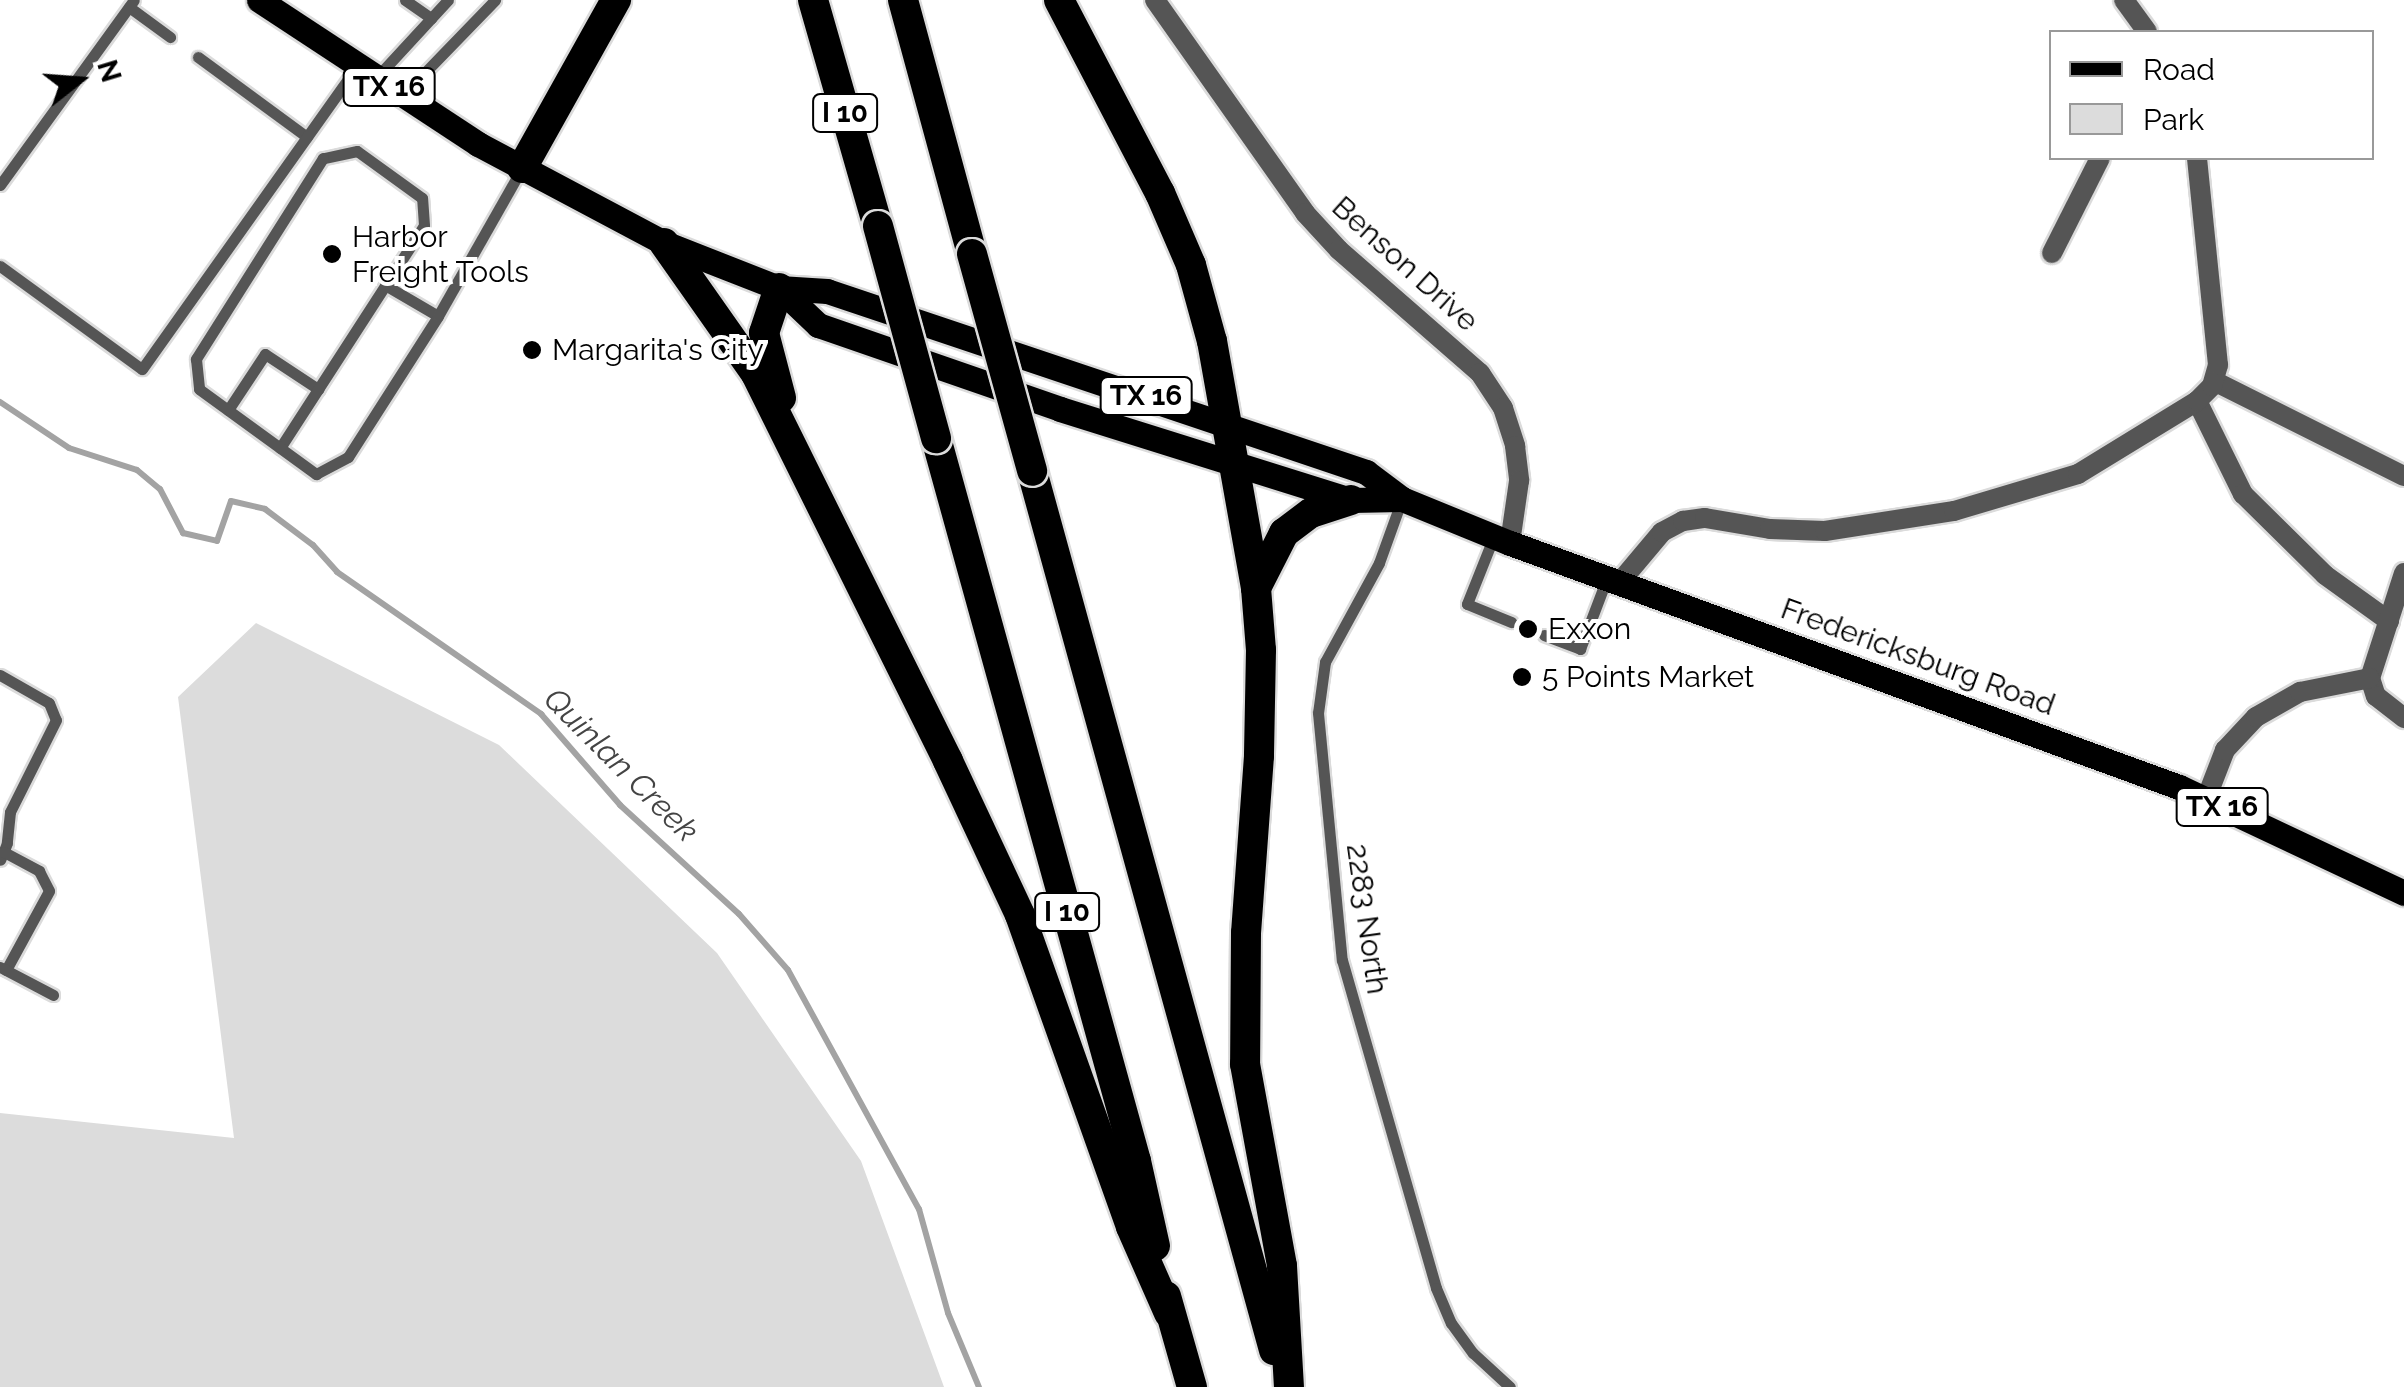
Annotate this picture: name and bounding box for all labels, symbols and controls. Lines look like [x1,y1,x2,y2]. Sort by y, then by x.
north arrow [30,30,130,130]
legend [2049,30,2374,160]
text: Road [2143,52,2215,87]
text: N [90,56,128,86]
road number: TX 16 [342,64,436,110]
road number: I 10 [810,90,880,136]
text: Park [2143,102,2204,137]
street label: Benson Drive [1325,189,1485,339]
place label: Harbor Freight Tools [352,219,530,290]
marker: Harbor Freight Tools [321,243,343,265]
place label: Margarita's City [552,332,764,368]
marker: Margarita's City [521,339,543,361]
road number: TX 16 [1098,373,1194,419]
street label: Fredericksburg Road [1776,591,2060,723]
place label: Exxon [1548,611,1631,647]
marker: Exxon [1517,618,1539,640]
place label: 5 Points Market [1542,659,1754,695]
marker: 5 Points Market [1511,666,1533,688]
water label: Quinlan Creek [536,680,706,850]
road number: TX 16 [2174,784,2270,830]
street label: 2283 North [1339,841,1395,997]
road number: I 10 [1032,889,1102,935]

